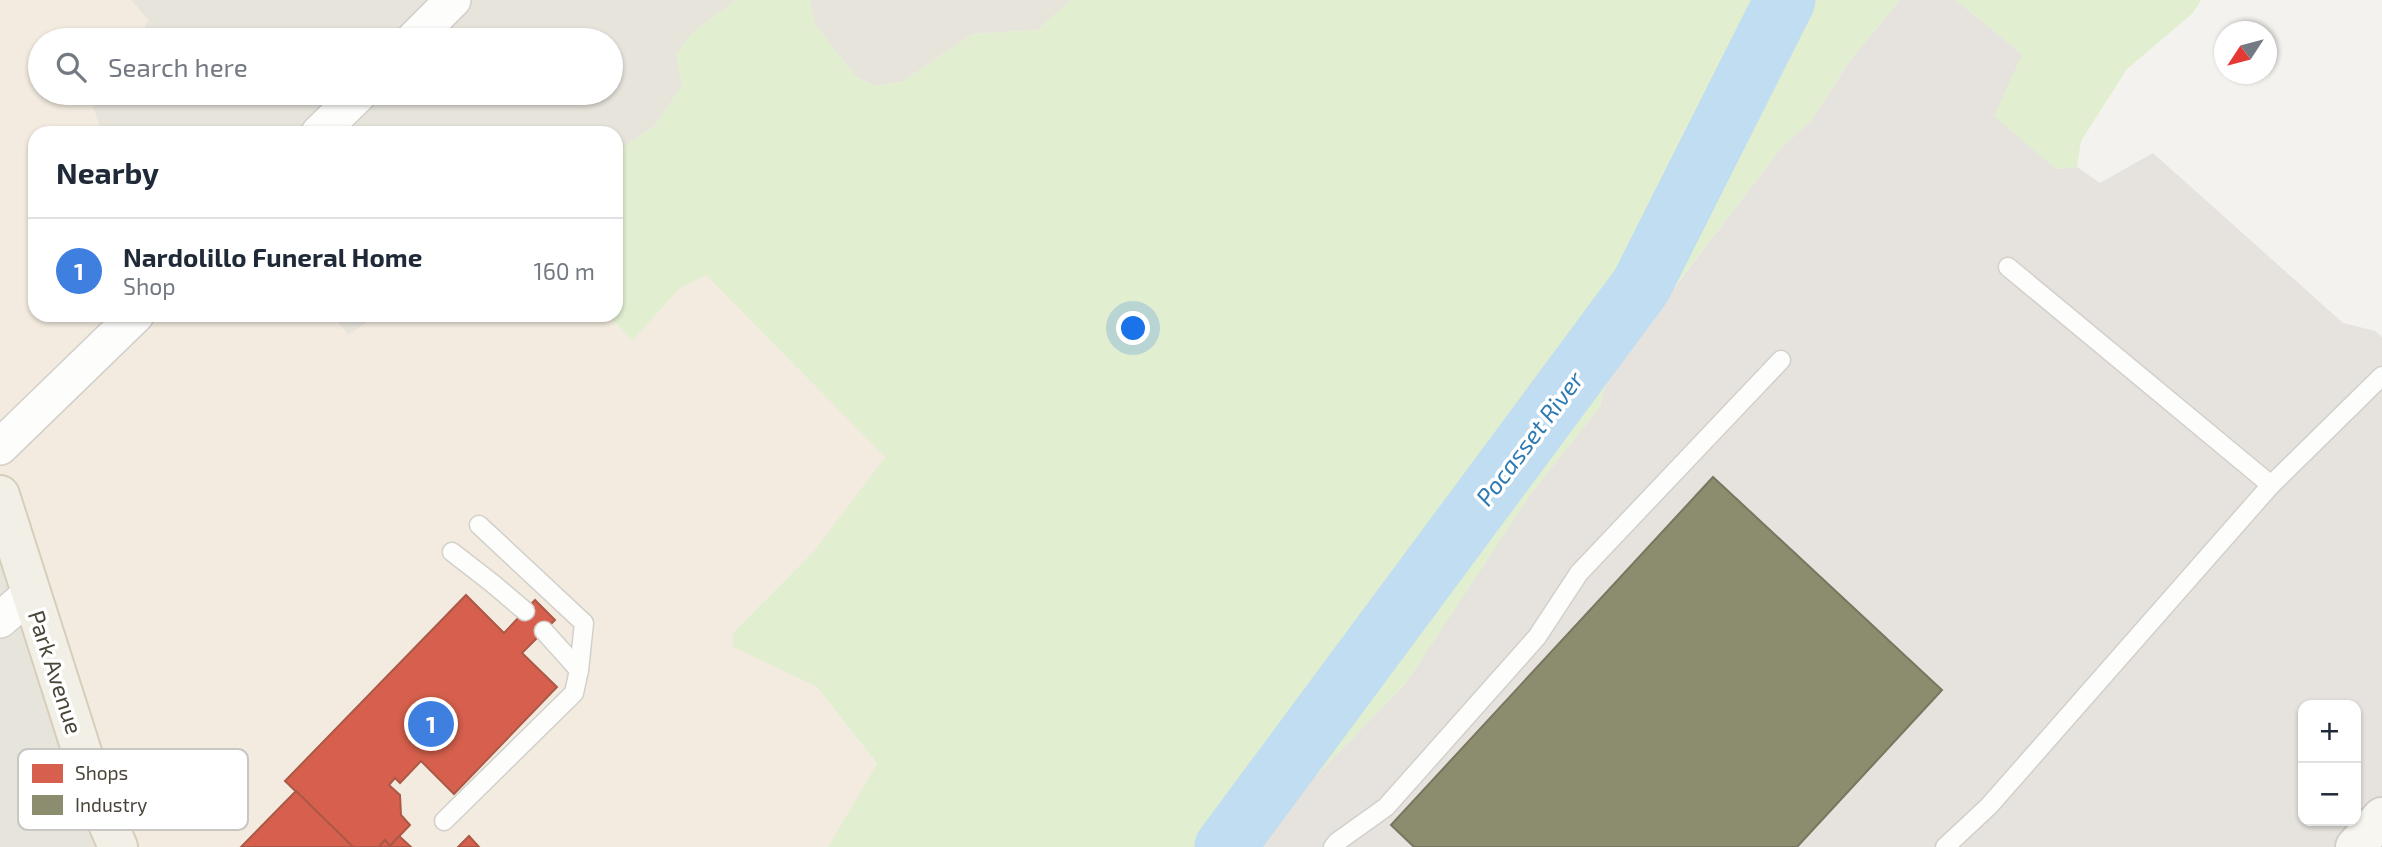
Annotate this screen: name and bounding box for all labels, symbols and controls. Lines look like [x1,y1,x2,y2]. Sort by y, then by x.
north arrow [2214,21,2277,84]
search box [28,28,623,105]
icon: search [52,48,90,86]
text: Search here [108,51,248,82]
text: Nearby [56,154,159,190]
text: Nardolillo Funeral Home [123,241,422,272]
text: 1 [74,257,84,285]
text: 160 m [534,257,595,285]
text: Shop [123,272,176,300]
your location [1116,311,1150,345]
water label: Pocasset River [1469,365,1589,511]
street label: Park Avenue [23,607,89,737]
pin: 1 [408,698,454,750]
map controls [2298,700,2361,826]
button: + [2298,700,2361,763]
legend [18,749,248,830]
text: Shops [75,761,128,784]
button: − [2298,763,2361,826]
text: Industry [75,793,147,816]

